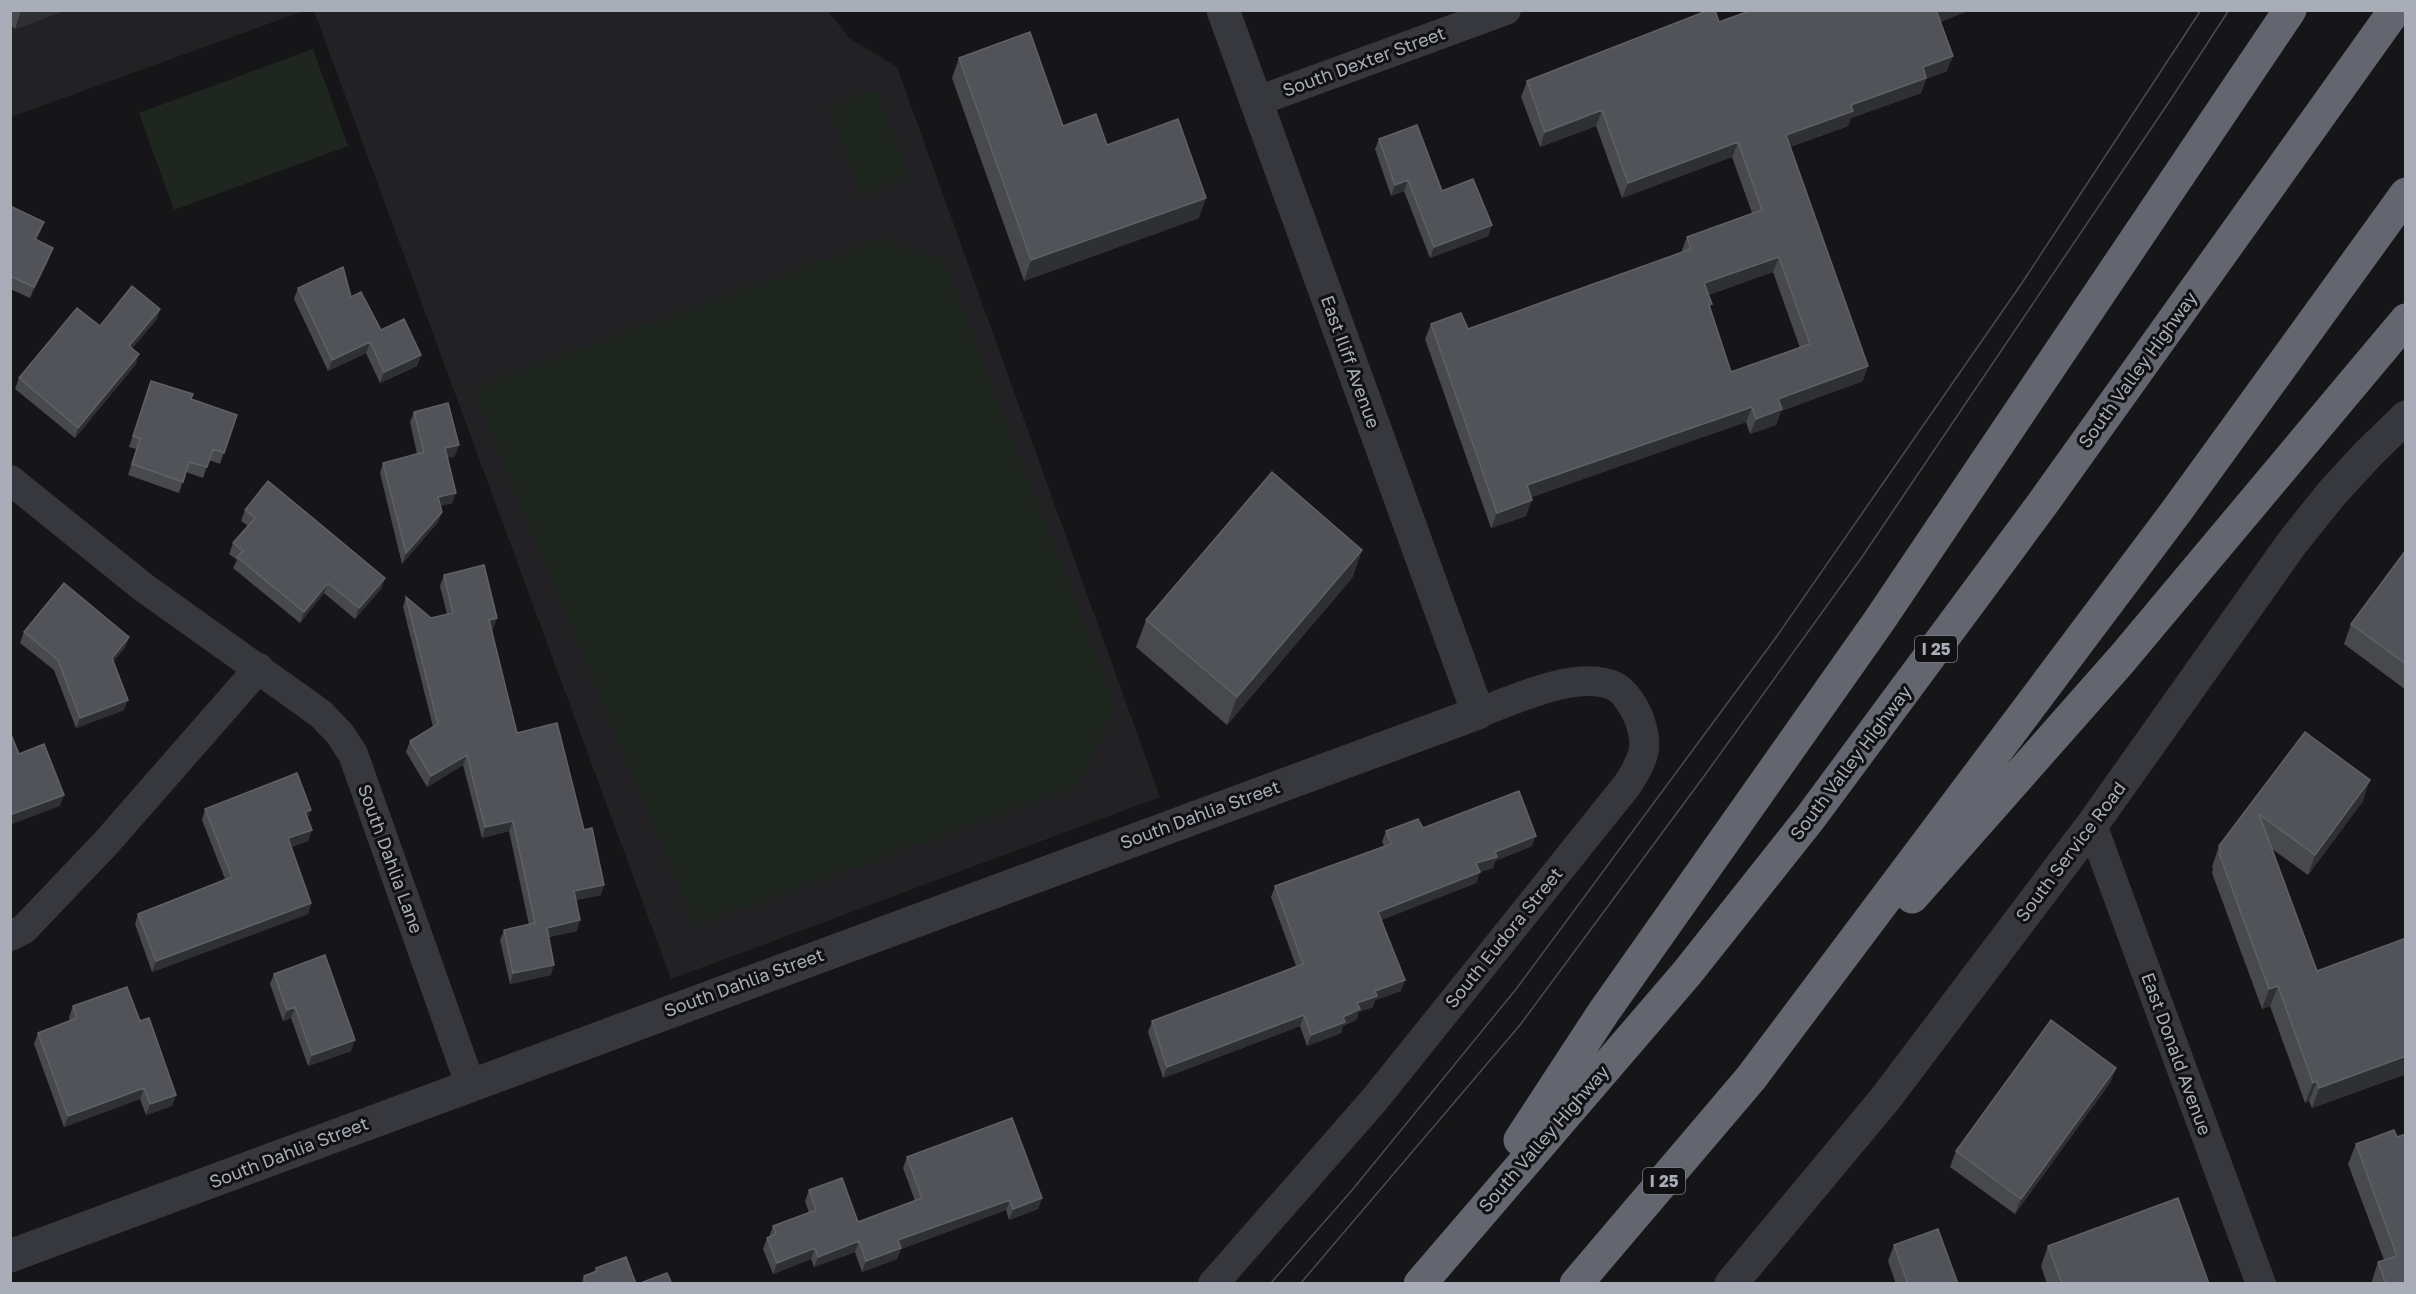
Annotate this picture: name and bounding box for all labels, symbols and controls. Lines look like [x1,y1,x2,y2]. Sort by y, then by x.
street label: South Dexter Street [1279,21,1448,101]
street label: South Valley Highway [2073,287,2201,452]
street label: East Iliff Avenue [1317,292,1385,431]
road number: I 25 [1915,636,1957,662]
street label: South Valley Highway [1785,681,1915,844]
street label: South Dahlia Street [1117,775,1283,853]
street label: South Service Road [2010,777,2130,926]
street label: South Dahlia Lane [354,781,428,936]
street label: South Eudora Street [1440,863,1567,1012]
street label: South Dahlia Street [661,943,827,1021]
street label: East Donald Avenue [2137,969,2217,1138]
street label: South Valley Highway [1473,1060,1613,1216]
street label: South Dahlia Street [206,1112,371,1193]
road number: I 25 [1643,1168,1685,1194]

